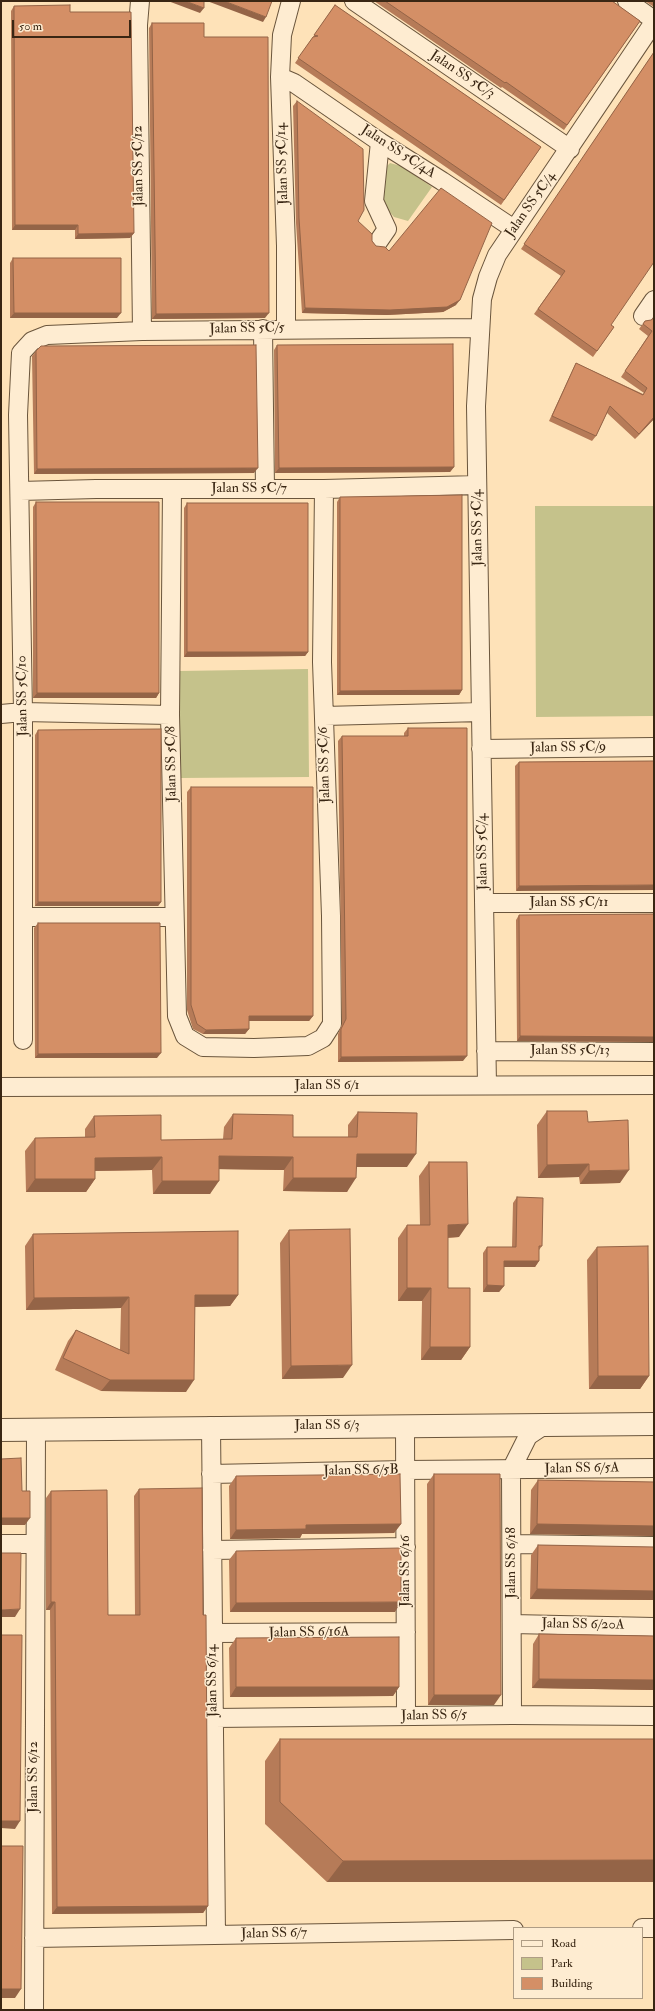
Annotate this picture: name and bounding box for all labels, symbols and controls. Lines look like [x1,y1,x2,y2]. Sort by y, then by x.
scale bar [14,12,133,38]
text: 50 m [19,19,42,34]
street label: Jalan SS 5C/3 [426,47,498,103]
street label: Jalan SS 5C/4A [358,122,438,182]
street label: Jalan SS 5C/14 [273,123,293,205]
street label: Jalan SS 5C/12 [130,125,148,207]
street label: Jalan SS 5C/4 [502,169,560,241]
street label: Jalan SS 5C/5 [209,320,285,338]
street label: Jalan SS 5C/7 [211,481,287,497]
street label: Jalan SS 5C/4 [469,490,487,566]
street label: Jalan SS 5C/10 [14,655,32,737]
street label: Jalan SS 5C/8 [163,726,181,802]
street label: Jalan SS 5C/6 [315,727,335,803]
street label: Jalan SS 5C/9 [530,739,606,757]
street label: Jalan SS 5C/4 [474,814,492,890]
street label: Jalan SS 5C/11 [529,895,609,911]
street label: Jalan SS 5C/13 [530,1043,610,1059]
street label: Jalan SS 6/1 [295,1078,359,1094]
street label: Jalan SS 6/3 [294,1418,360,1434]
street label: Jalan SS 6/5A [544,1460,620,1478]
street label: Jalan SS 6/5B [323,1462,399,1480]
street label: Jalan SS 6/18 [504,1527,520,1599]
street label: Jalan SS 6/16 [398,1535,414,1607]
street label: Jalan SS 6/20A [541,1616,625,1634]
street label: Jalan SS 6/16A [268,1624,350,1642]
street label: Jalan SS 6/14 [204,1645,222,1717]
street label: Jalan SS 6/5 [401,1707,467,1725]
street label: Jalan SS 6/12 [26,1741,42,1813]
street label: Jalan SS 6/7 [241,1925,307,1943]
legend [513,1927,643,1999]
text: Road [551,1936,576,1951]
text: Park [551,1956,573,1971]
text: Building [551,1976,592,1991]

